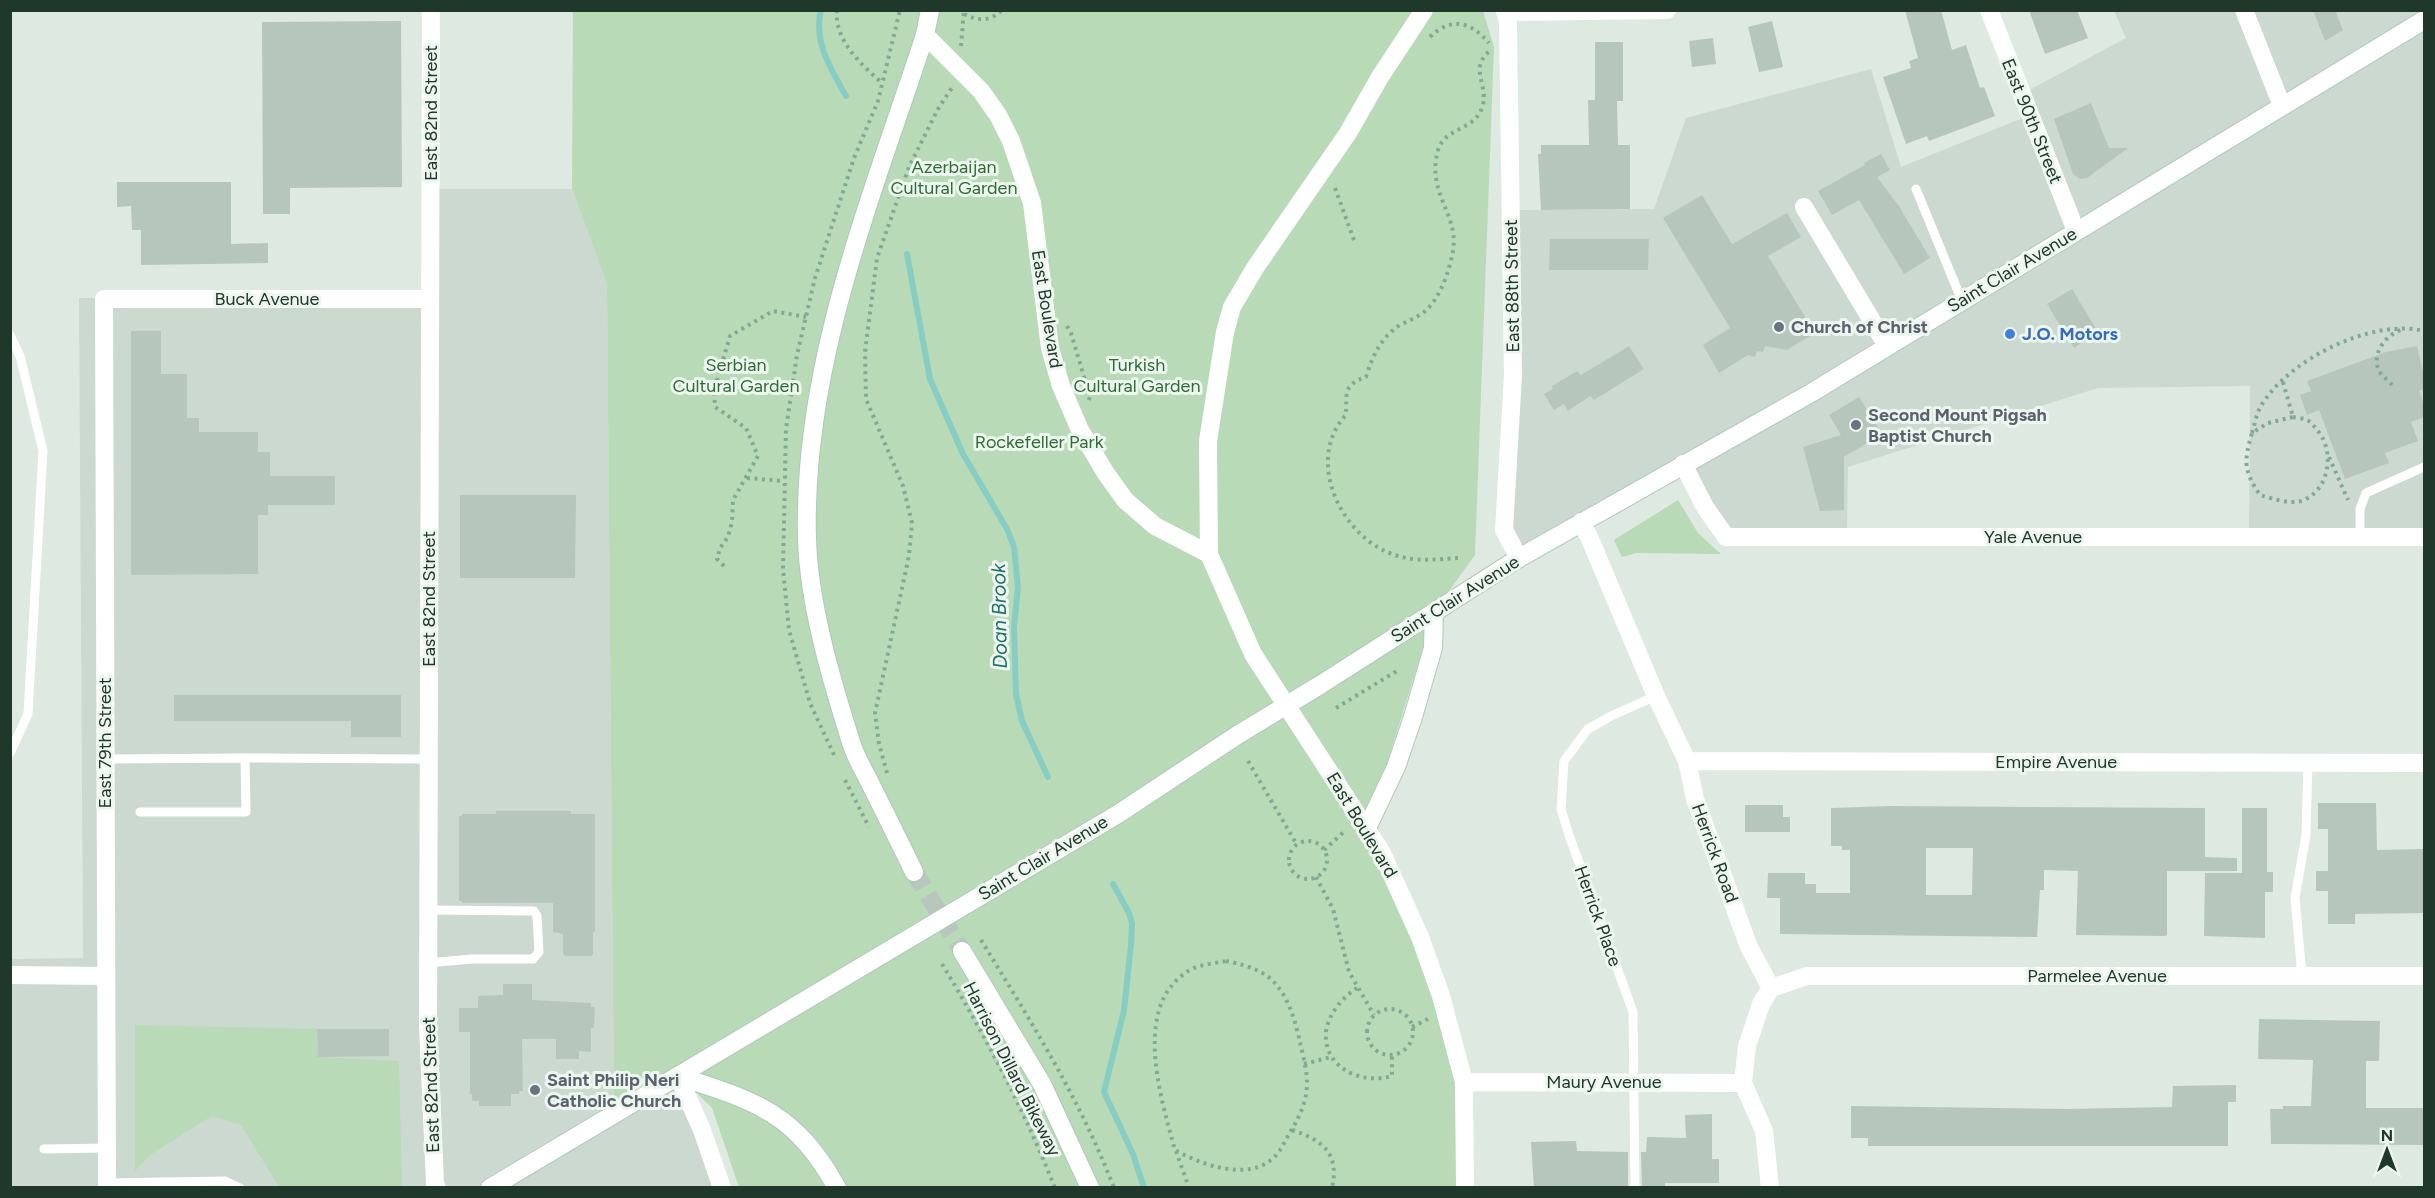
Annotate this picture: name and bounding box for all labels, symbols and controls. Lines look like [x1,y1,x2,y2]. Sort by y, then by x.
street label: East 82nd Street [420,45,442,181]
street label: East 90th Street [1997,55,2067,187]
park label: Azerbaijan Cultural Garden [891,156,1017,199]
street label: East 88th Street [1500,219,1524,353]
street label: Saint Clair Avenue [1943,223,2081,317]
street label: East Boulevard [1027,248,1067,370]
street label: Buck Avenue [215,288,320,310]
place label: Church of Christ [1791,316,1928,338]
marker: Church of Christ [1772,320,1786,334]
place label: J.O. Motors [2022,323,2119,345]
marker: J.O. Motors [2003,327,2017,341]
park label: Serbian Cultural Garden [673,354,799,397]
park label: Turkish Cultural Garden [1074,354,1200,397]
place label: Second Mount Pigsah Baptist Church [1868,404,2047,447]
marker: Second Mount Pigsah Baptist Church [1849,418,1863,432]
park label: Rockefeller Park [975,431,1104,453]
street label: Yale Avenue [1984,526,2082,548]
street label: East 82nd Street [418,531,440,667]
street label: Saint Clair Avenue [1387,551,1523,647]
water label: Doan Brook [986,562,1012,669]
street label: East 79th Street [94,677,116,809]
street label: Empire Avenue [1995,751,2117,773]
street label: East Boulevard [1322,768,1402,882]
street label: Herrick Road [1687,800,1743,906]
street label: Saint Clair Avenue [974,811,1112,905]
street label: Herrick Place [1570,863,1626,970]
street label: Parmelee Avenue [2027,965,2167,987]
street label: Harrison Dillard Bikeway [958,978,1066,1160]
street label: East 82nd Street [418,1016,444,1153]
place label: Saint Philip Neri Catholic Church [547,1069,681,1112]
street label: Maury Avenue [1546,1071,1662,1093]
marker: Saint Philip Neri Catholic Church [528,1083,542,1097]
north arrow [2357,1120,2417,1180]
text: N [2381,1126,2393,1145]

